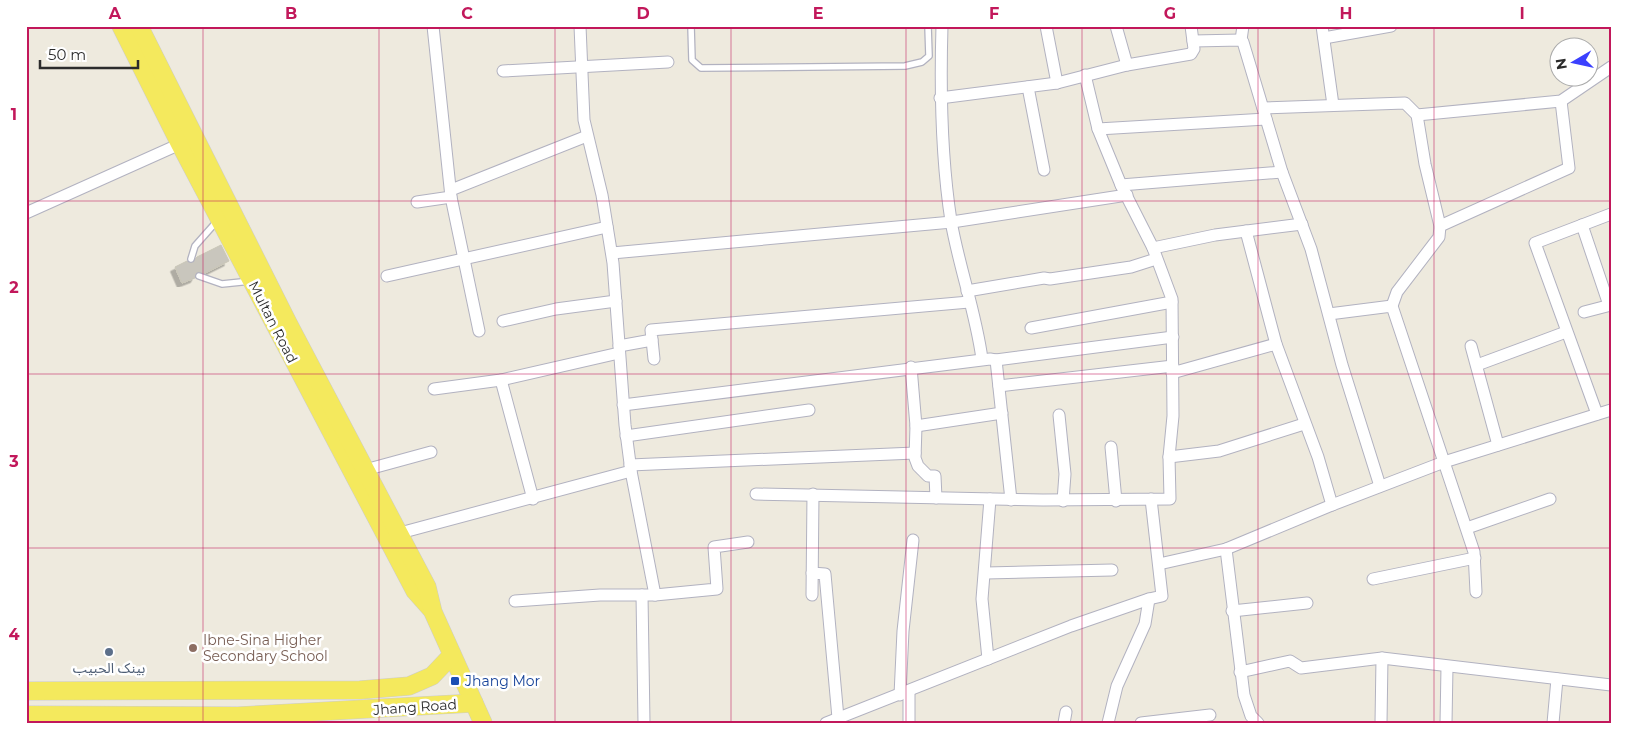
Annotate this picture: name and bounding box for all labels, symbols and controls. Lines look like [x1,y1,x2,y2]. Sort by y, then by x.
text: A [108,4,122,23]
text: B [285,4,297,23]
text: C [461,4,473,23]
text: D [636,4,650,23]
text: E [813,4,823,23]
text: F [989,4,999,23]
text: G [1164,4,1176,23]
text: H [1340,4,1352,23]
text: I [1519,4,1525,23]
scale bar [40,38,138,70]
north arrow [1550,38,1600,88]
text: 50 m [48,45,86,64]
text: N [1551,57,1571,71]
text: 1 [11,105,17,124]
text: 2 [9,278,19,297]
street label: Multan Road [245,278,301,366]
text: 3 [8,452,19,471]
text: 4 [8,625,20,644]
place label: Ibne-Sina Higher Secondary School [203,631,328,665]
marker: Ibne-Sina Higher Secondary School [187,642,199,654]
marker: بينک الحبيب [103,646,115,658]
place label: بينک الحبيب [73,659,145,677]
place label: Jhang Mor [464,672,541,690]
marker: Jhang Mor [449,675,461,687]
street label: Jhang Road [371,695,458,719]

